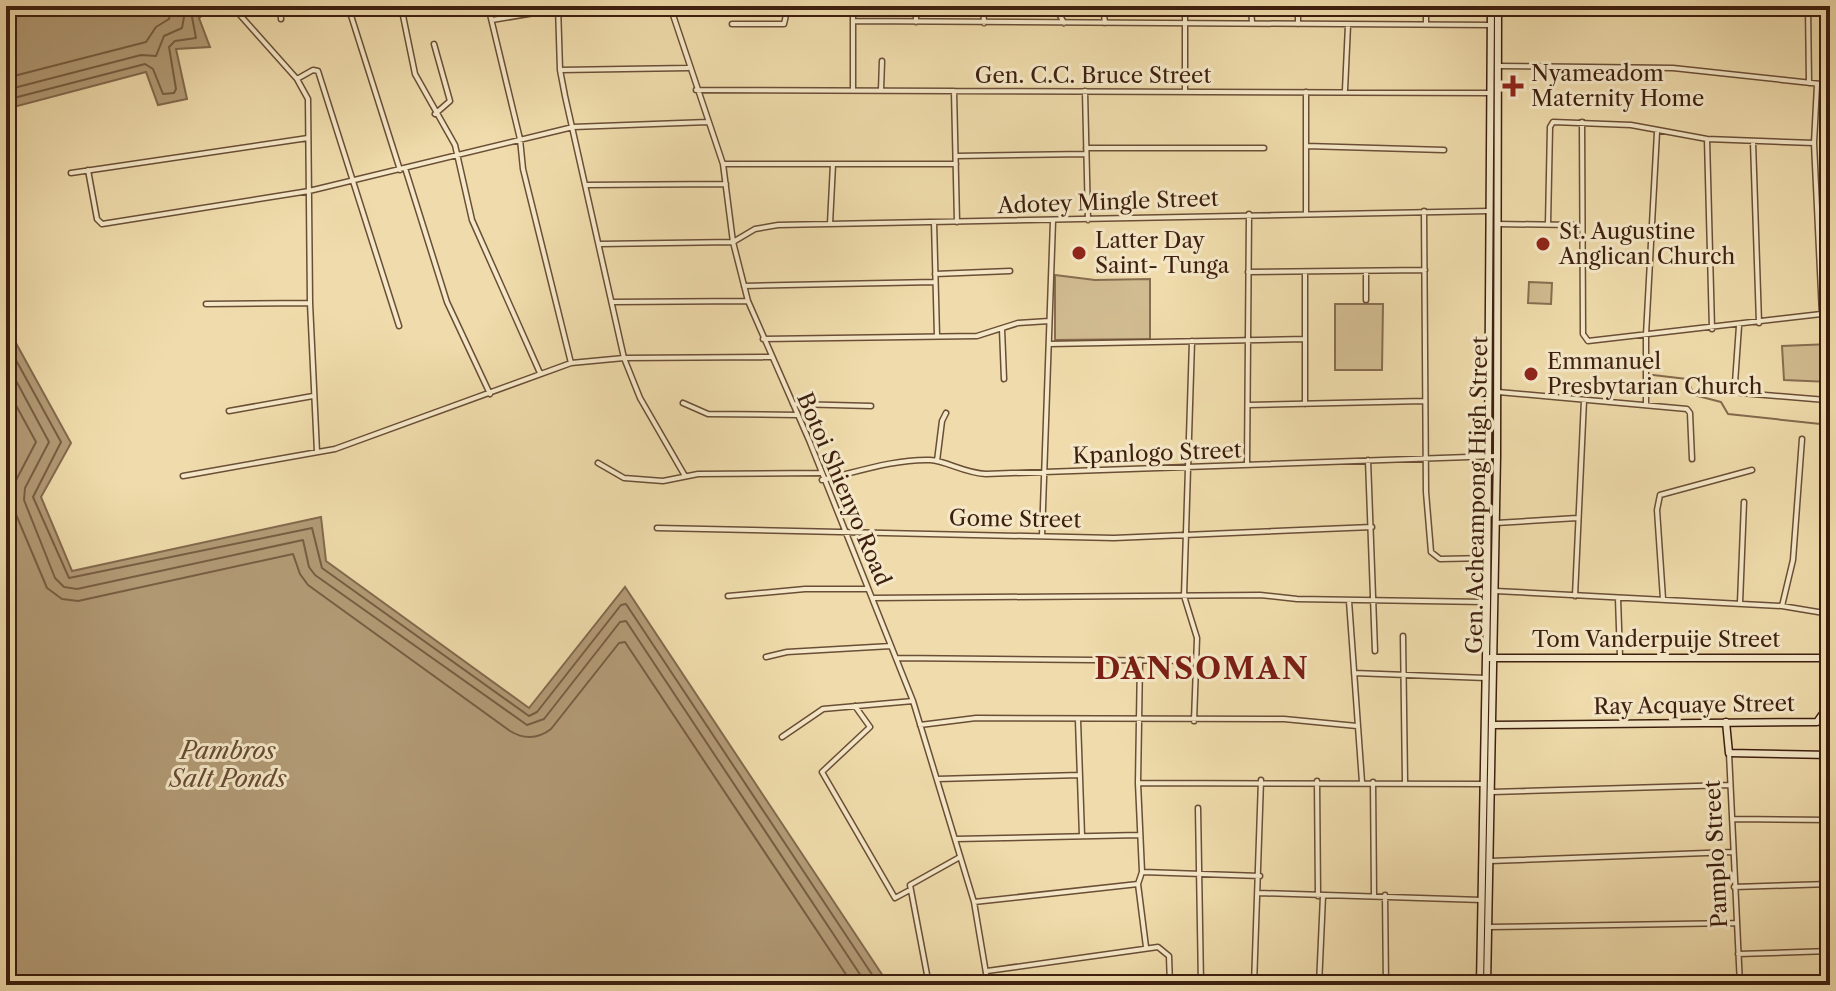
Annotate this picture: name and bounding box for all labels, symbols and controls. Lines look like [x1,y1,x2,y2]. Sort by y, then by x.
place label: Nyameadom Maternity Home [1531,60,1704,112]
street label: Gen. C.C. Bruce Street [975,62,1211,89]
marker: Nyameadom Maternity Home [1502,75,1524,97]
street label: Adotey Mingle Street [996,185,1219,219]
place label: St. Augustine Anglican Church [1558,218,1736,270]
place label: Latter Day Saint- Tunga [1095,227,1230,279]
marker: St. Augustine Anglican Church [1534,235,1552,253]
marker: Latter Day Saint- Tunga [1070,244,1088,262]
street label: Gen. Acheampong High Street [1461,336,1493,654]
place label: Emmanuel Presbytarian Church [1547,348,1763,400]
marker: Emmanuel Presbytarian Church [1522,365,1540,383]
street label: Botoi Shienyo Road [791,388,897,590]
street label: Kpanlogo Street [1072,437,1242,469]
street label: Gome Street [949,504,1082,534]
street label: Tom Vanderpuije Street [1532,626,1780,653]
district label: DANSOMAN [1094,650,1310,687]
street label: Ray Acquaye Street [1593,690,1795,720]
water label: Pambros Salt Ponds [167,736,287,793]
street label: Pamplo Street [1699,779,1733,929]

